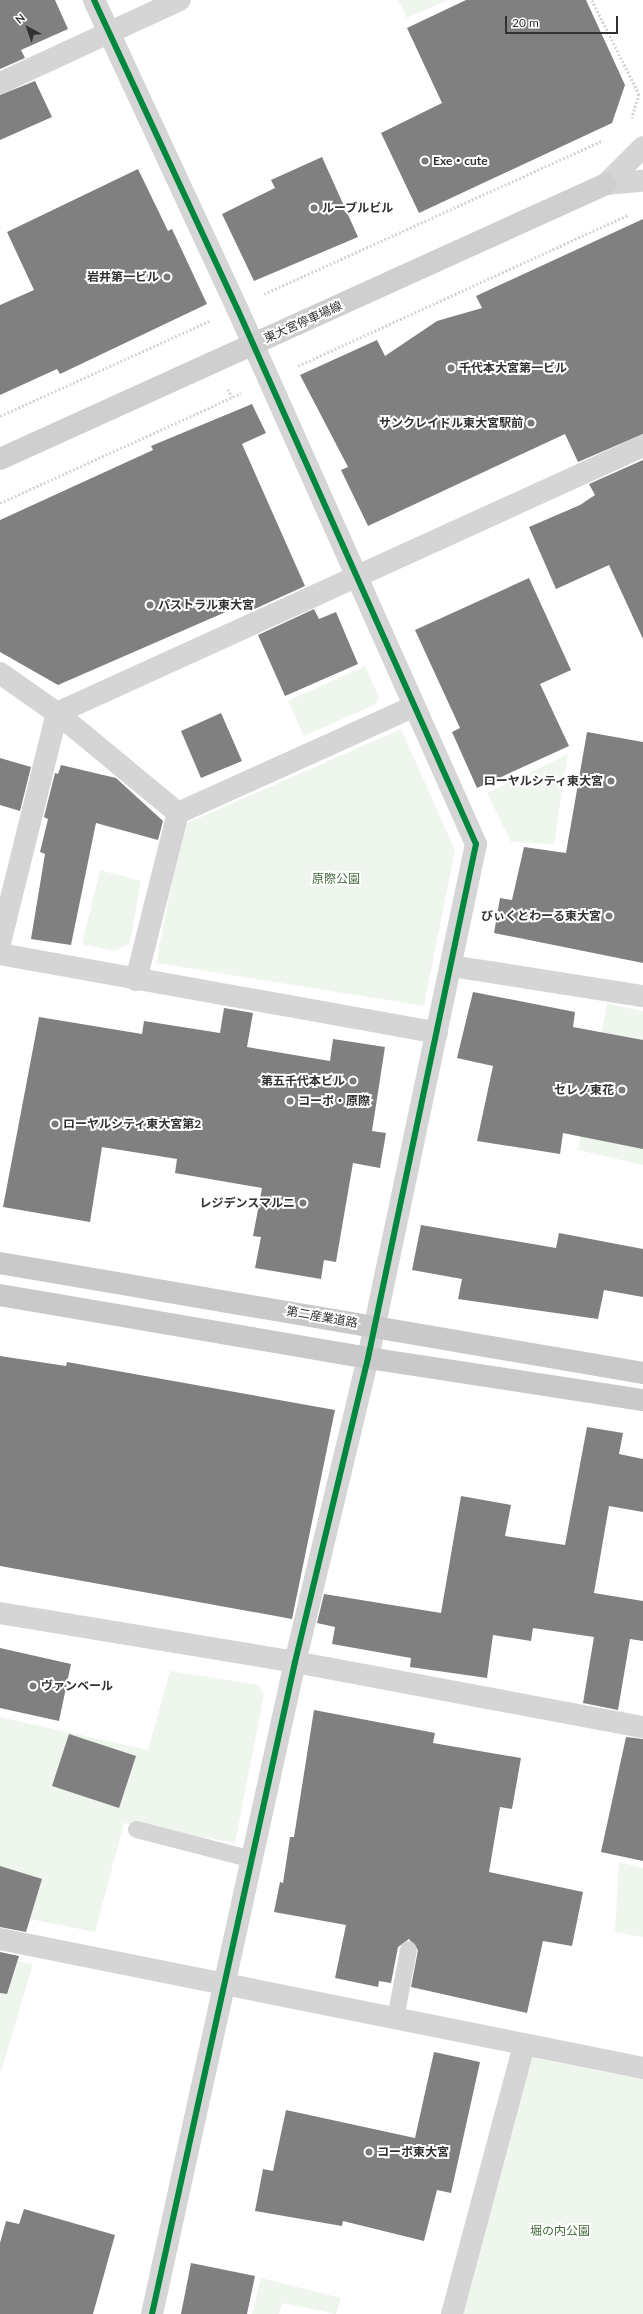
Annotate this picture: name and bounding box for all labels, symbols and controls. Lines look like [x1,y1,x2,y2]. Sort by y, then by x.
north arrow [8,8,48,48]
scale bar [507,8,620,34]
text: N [13,11,27,26]
text: 20 m [512,15,539,30]
place label: Exe・cute [433,154,488,168]
marker: Exe・cute [420,156,430,166]
place label: ルーブルビル [322,201,394,215]
marker: ルーブルビル [309,203,319,213]
place label: 岩井第一ビル [87,270,159,284]
marker: 岩井第一ビル [162,272,172,282]
street label: 東大宮停車場線 [262,298,344,346]
place label: 千代本大宮第一ビル [459,361,567,375]
marker: 千代本大宮第一ビル [446,363,456,373]
place label: サンクレイドル東大宮駅前 [379,416,523,430]
marker: サンクレイドル東大宮駅前 [526,418,536,428]
place label: パストラル東大宮 [158,598,254,612]
marker: パストラル東大宮 [145,600,155,610]
place label: ローヤルシティ東大宮 [483,774,603,788]
marker: ローヤルシティ東大宮 [606,776,616,786]
park label: 原際公園 [312,872,360,886]
place label: びぃくとわーる東大宮 [481,909,601,923]
marker: びぃくとわーる東大宮 [604,911,614,921]
place label: 第五千代本ビル [261,1074,345,1088]
marker: 第五千代本ビル [348,1076,358,1086]
place label: セレノ東花 [554,1083,614,1097]
marker: セレノ東花 [617,1085,627,1095]
place label: コーポ・原際 [298,1094,370,1108]
marker: コーポ・原際 [285,1096,295,1106]
place label: ローヤルシティ東大宮第2 [63,1117,202,1131]
marker: ローヤルシティ東大宮第2 [50,1119,60,1129]
place label: レジデンスマルニ [199,1196,295,1210]
marker: レジデンスマルニ [298,1198,308,1208]
street label: 第二産業道路 [285,1304,359,1330]
place label: ヴァンベール [41,1679,113,1693]
marker: ヴァンベール [28,1681,38,1691]
place label: コーポ東大宮 [377,2145,449,2159]
marker: コーポ東大宮 [364,2147,374,2157]
park label: 堀の内公園 [530,2224,590,2238]

